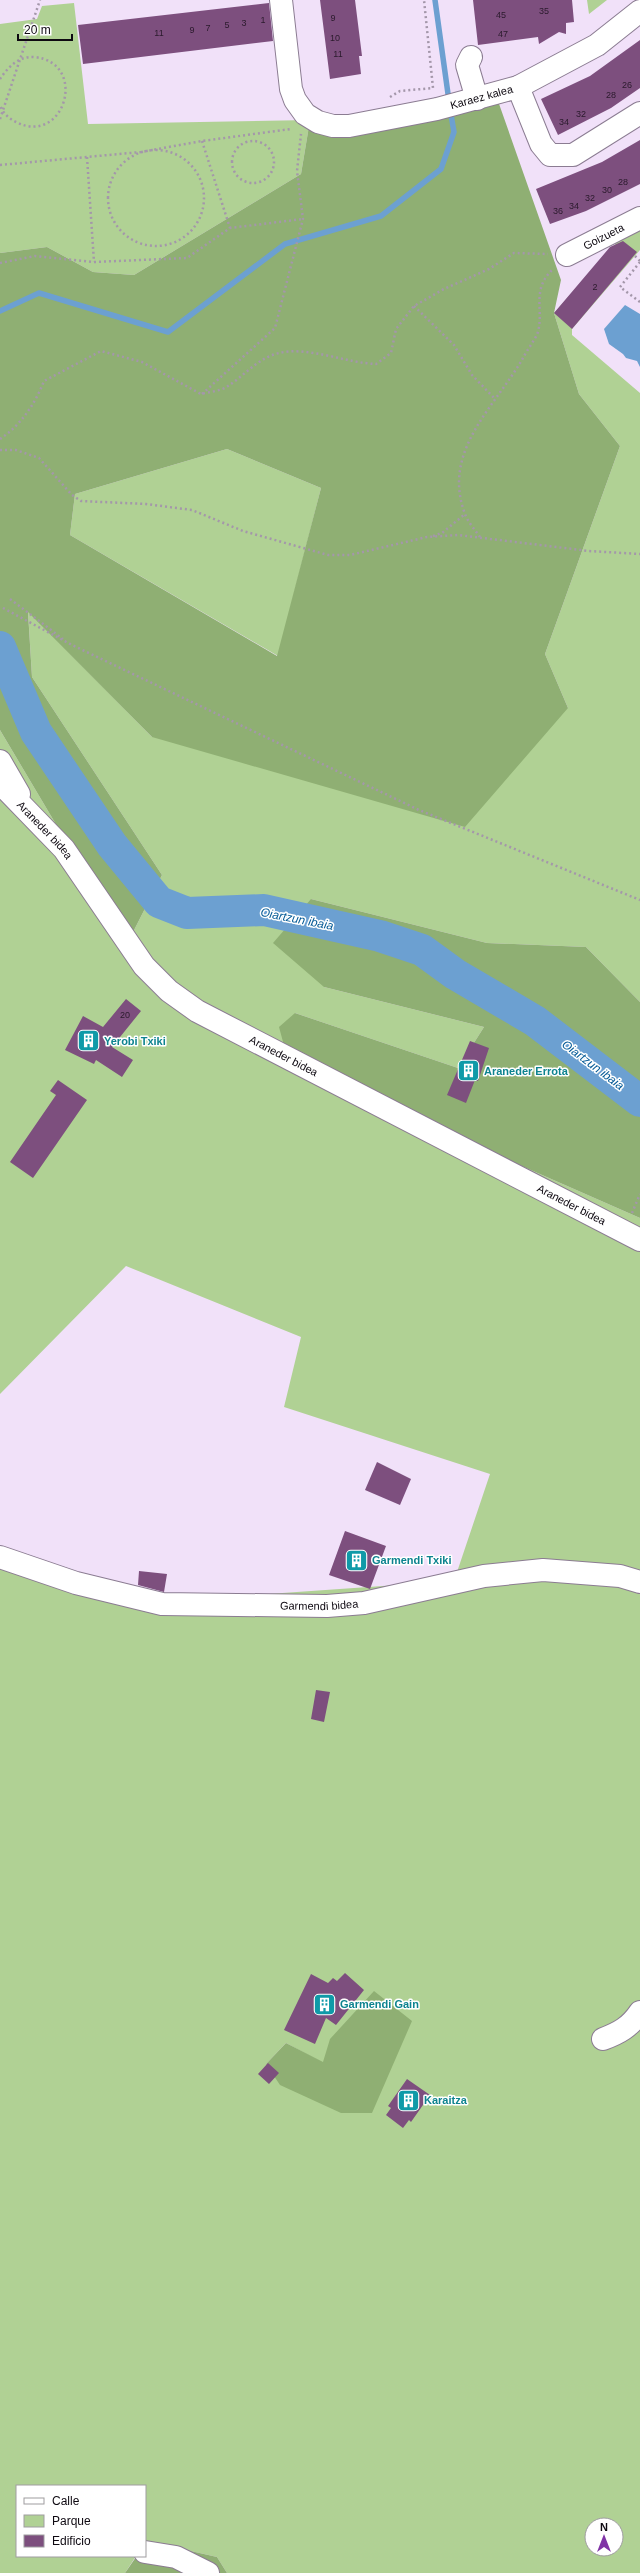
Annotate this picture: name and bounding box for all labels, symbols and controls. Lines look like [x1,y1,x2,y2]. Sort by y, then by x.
house number: 35 [539,6,549,16]
house number: 45 [496,10,506,20]
house number: 9 [330,13,336,23]
house number: 1 [260,15,266,25]
scale bar [18,16,72,42]
house number: 3 [241,18,247,28]
house number: 5 [224,20,230,30]
text: 20 m [24,23,51,37]
house number: 7 [205,23,211,33]
house number: 9 [189,25,195,35]
house number: 11 [154,28,164,38]
house number: 47 [498,29,508,39]
house number: 10 [330,33,340,43]
house number: 11 [333,49,343,59]
house number: 26 [622,80,632,90]
street label: Karaez kalea [449,82,515,111]
house number: 28 [606,90,616,100]
house number: 32 [576,109,586,119]
house number: 34 [559,117,569,127]
house number: 28 [618,177,628,187]
house number: 30 [602,185,612,195]
house number: 32 [585,193,595,203]
house number: 34 [569,201,579,211]
house number: 36 [553,206,563,216]
street label: Goizueta [581,221,627,252]
house number: 2 [592,282,598,292]
street label: Araneder bidea [15,798,76,862]
water label: Oiartzun ibaia [259,905,335,933]
house number: 20 [120,1010,130,1020]
building icon: Yerobi Txiki [75,1028,101,1054]
street label: Araneder bidea [247,1033,321,1079]
place label: Yerobi Txiki [104,1035,166,1047]
water label: Oiartzun ibaia [559,1037,627,1093]
building icon: Araneder Errota [456,1058,482,1084]
place label: Araneder Errota [484,1065,569,1077]
street label: Araneder bidea [535,1182,608,1228]
building icon: Garmendi Txiki [344,1547,370,1573]
place label: Garmendi Txiki [372,1554,451,1566]
street label: Garmendi bidea [280,1597,360,1612]
building icon: Garmendi Gain [312,1991,338,2017]
place label: Garmendi Gain [340,1998,419,2010]
building icon: Karaitza [396,2087,422,2113]
place label: Karaitza [424,2094,468,2106]
legend [16,2485,146,2557]
text: Calle [52,2494,80,2508]
text: Parque [52,2514,91,2528]
north arrow [584,2517,624,2557]
text: N [600,2521,608,2533]
text: Edificio [52,2534,91,2548]

